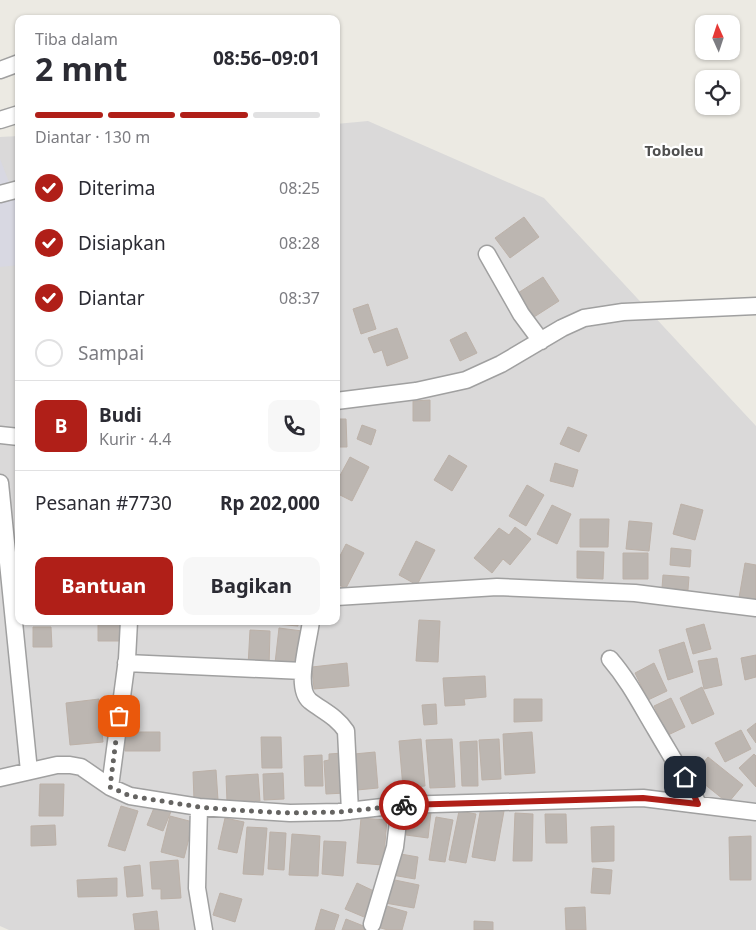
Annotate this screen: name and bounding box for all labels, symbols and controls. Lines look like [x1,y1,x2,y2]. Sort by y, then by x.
north arrow [695,15,740,60]
map controls [695,15,740,115]
text: Tiba dalam [35,28,118,50]
text: 08:56–09:01 [213,45,320,71]
text: 2 mnt [35,47,128,90]
button: locate [695,70,740,115]
text: Diantar · 130 m [35,126,150,148]
district label: Toboleu [644,140,704,160]
icon: check [35,174,63,202]
text: Diterima [78,175,156,201]
text: 08:25 [279,177,320,199]
icon: check [35,229,63,257]
text: Disiapkan [78,230,166,256]
text: 08:28 [279,232,320,254]
icon: check [35,284,63,312]
text: Diantar [78,285,145,311]
text: 08:37 [279,287,320,309]
text: Sampai [78,340,144,366]
button: phone [268,400,320,452]
text: Budi [99,402,142,428]
text: B [55,413,67,439]
text: Kurir · 4.4 [99,428,171,450]
text: Pesanan #7730 [35,490,172,516]
text: Rp 202,000 [220,490,320,516]
button: Bantuan [35,557,173,615]
button: Bagikan [183,557,320,615]
pin [98,695,140,737]
icon: bag [105,702,133,730]
pin [664,756,706,798]
icon: home [671,763,699,791]
courier [379,780,429,830]
icon: bike [390,791,418,819]

